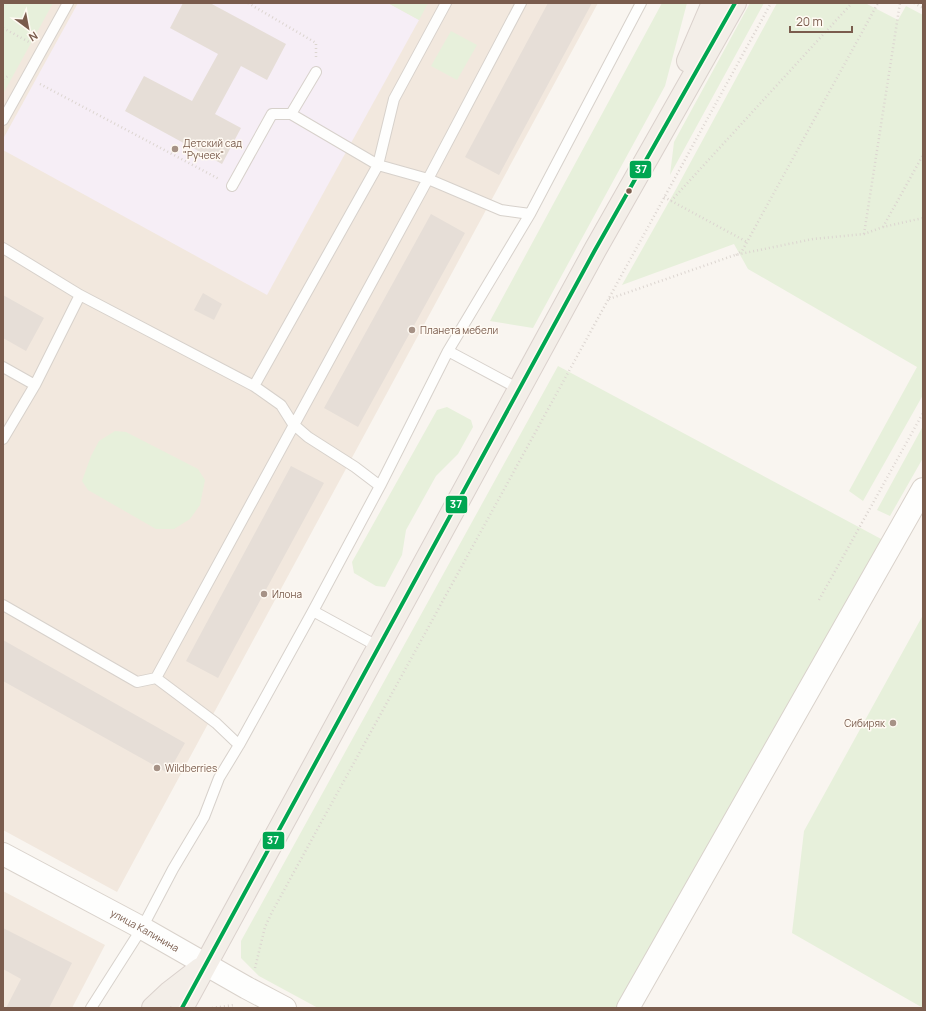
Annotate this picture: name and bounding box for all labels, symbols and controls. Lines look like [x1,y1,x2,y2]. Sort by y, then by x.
north arrow [8,8,48,48]
scale bar [790,8,852,34]
text: 20 m [796,13,823,30]
text: N [26,28,41,45]
place label: Детский сад "Ручеек" [183,136,242,162]
marker: Детский сад "Ручеек" [170,144,180,154]
line badge: 37 [629,160,652,179]
text: 37 [635,161,647,176]
unlabelled marker [624,186,634,196]
place label: Планета мебели [420,323,498,337]
marker: Планета мебели [407,325,417,335]
line badge: 37 [445,495,468,514]
text: 37 [450,496,462,511]
place label: Илона [272,587,302,601]
marker: Илона [259,589,269,599]
place label: Сибиряк [844,716,886,730]
marker: Сибиряк [888,718,898,728]
place label: Wildberries [165,761,217,775]
marker: Wildberries [152,763,162,773]
line badge: 37 [262,831,285,850]
text: 37 [267,832,279,847]
street label: улица Калинина [108,906,182,955]

